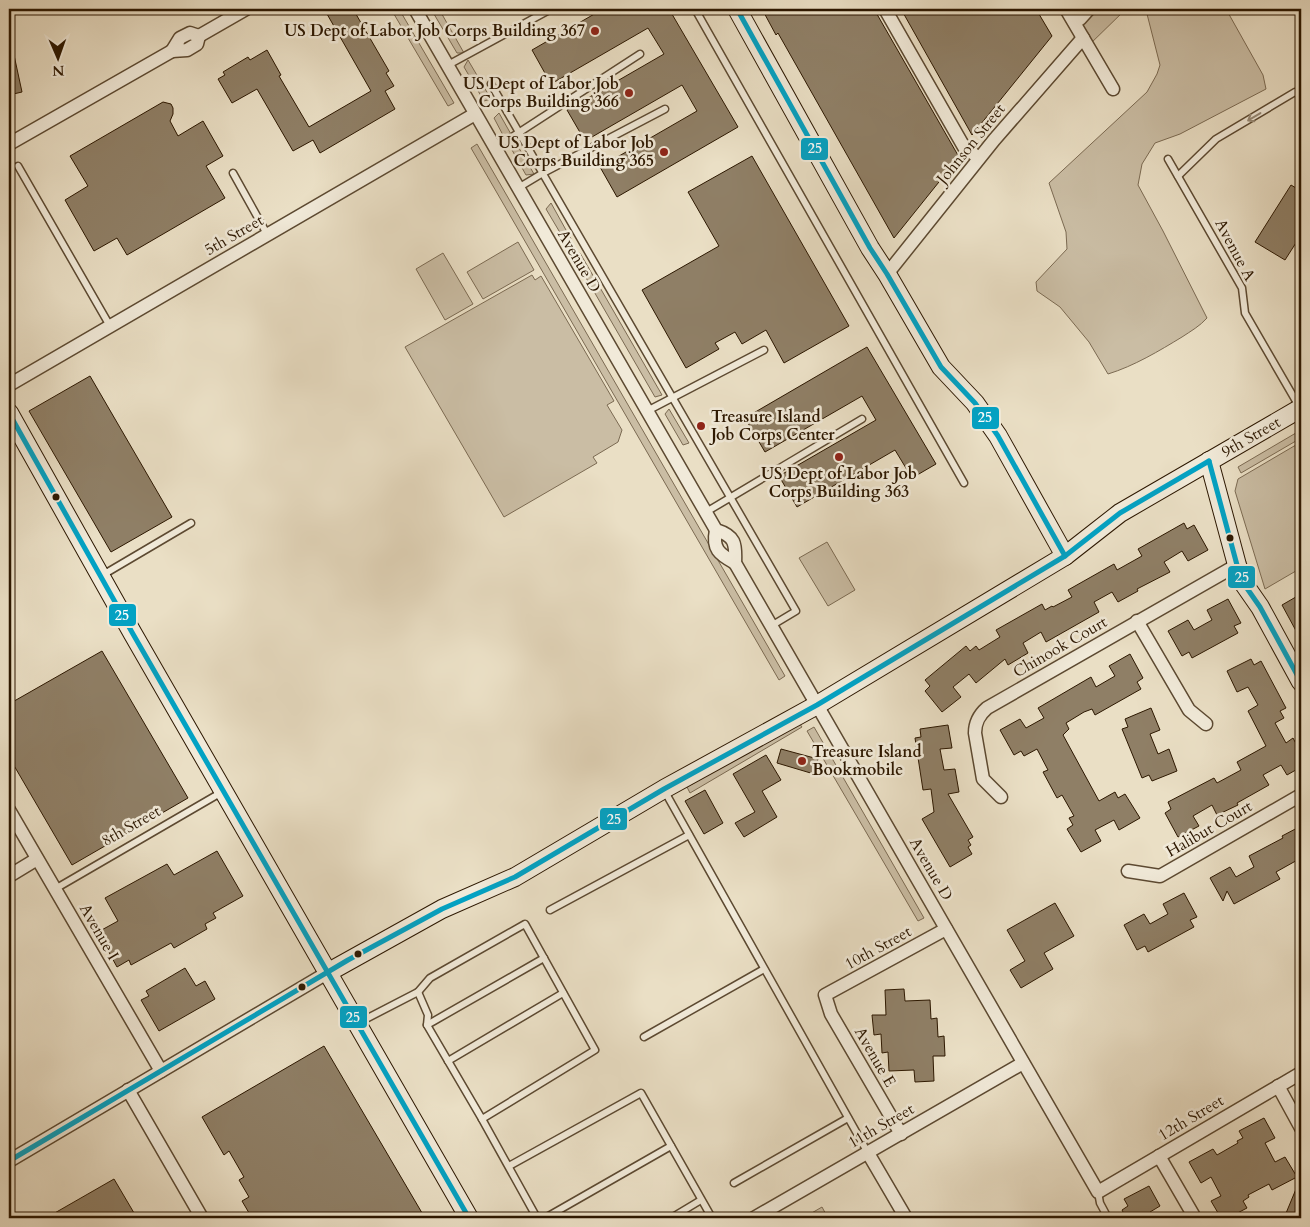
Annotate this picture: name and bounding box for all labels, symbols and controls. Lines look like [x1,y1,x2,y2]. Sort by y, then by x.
place label: US Dept of Labor Job Corps Building 367 [284,20,585,42]
marker: US Dept of Labor Job Corps Building 367 [589,25,601,37]
north arrow [32,32,82,82]
text: N [52,61,65,80]
place label: US Dept of Labor Job Corps Building 366 [463,73,619,113]
marker: US Dept of Labor Job Corps Building 366 [623,87,635,99]
street label: Johnson Street [930,99,1010,190]
one-way arrow [1247,112,1261,122]
place label: US Dept of Labor Job Corps Building 365 [498,132,654,172]
line badge: 25 [800,137,829,161]
text: 25 [808,139,822,158]
marker: US Dept of Labor Job Corps Building 365 [658,146,670,158]
street label: 5th Street [200,209,268,261]
street label: Avenue A [1209,215,1261,286]
street label: Avenue D [552,226,606,296]
place label: Treasure Island Job Corps Center [709,406,835,446]
line badge: 25 [971,406,1000,430]
text: 25 [978,408,992,427]
street label: 9th Street [1217,411,1285,463]
marker: Treasure Island Job Corps Center [695,420,707,432]
marker: US Dept of Labor Job Corps Building 363 [833,451,845,463]
place label: US Dept of Labor Job Corps Building 363 [761,463,917,503]
unlabelled marker [51,492,61,502]
unlabelled marker [1225,533,1235,543]
line badge: 25 [1227,565,1256,589]
text: 25 [1235,568,1249,587]
line badge: 25 [108,603,137,627]
text: 25 [115,606,129,625]
street label: Chinook Court [1009,611,1111,683]
place label: Treasure Island Bookmobile [812,741,922,781]
marker: Treasure Island Bookmobile [796,755,808,767]
street label: Halibut Court [1162,795,1256,863]
street label: 8th Street [97,800,165,852]
line badge: 25 [599,807,628,831]
text: 25 [607,810,621,829]
street label: Avenue D [904,834,958,904]
street label: Avenue I [74,900,124,964]
street label: 10th Street [841,921,915,975]
unlabelled marker [353,949,363,959]
unlabelled marker [297,982,307,992]
line badge: 25 [339,1005,368,1029]
text: 25 [346,1008,360,1027]
street label: Avenue E [849,1023,901,1091]
street label: 12th Street [1154,1090,1228,1146]
street label: 11th Street [844,1098,918,1154]

